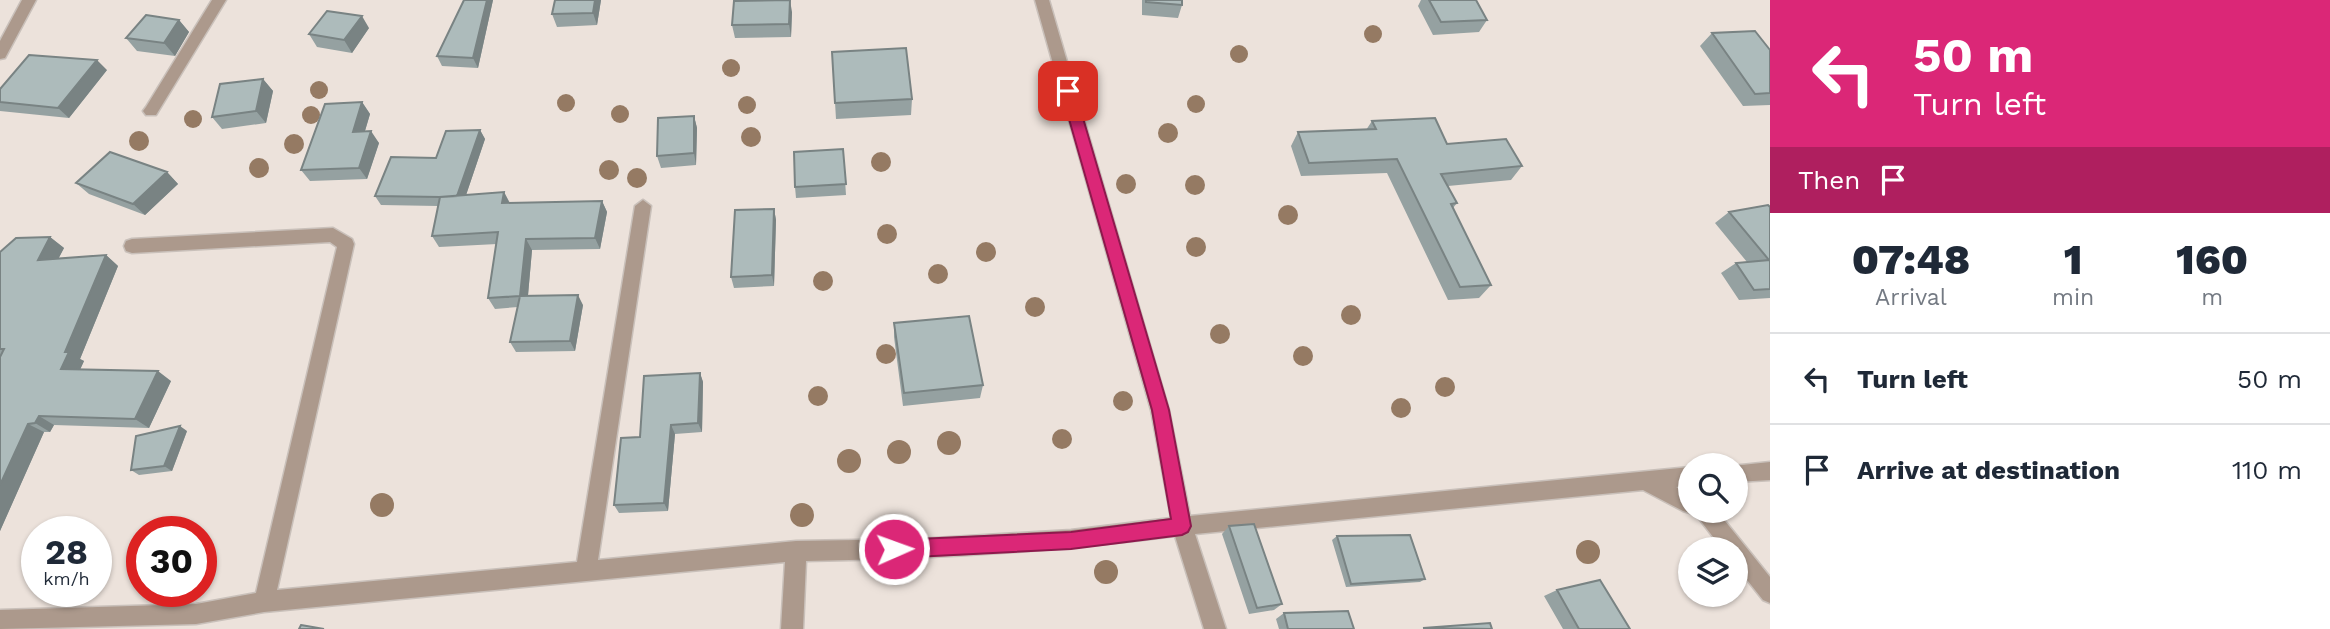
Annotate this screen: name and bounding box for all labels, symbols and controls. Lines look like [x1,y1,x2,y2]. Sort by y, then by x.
text: 50 m [1913,26,2033,84]
icon: left [1798,28,1889,119]
pin [1038,61,1098,121]
icon: arrive [1049,72,1087,110]
text: Turn left [1913,85,2046,123]
icon: arrive [1874,161,1912,199]
text: Then [1798,165,1860,195]
text: 07:48 [1852,235,1970,284]
text: 1 [2064,235,2082,284]
text: 160 [2176,235,2248,284]
text: Arrival [1875,284,1947,311]
text: min [2052,284,2094,311]
text: m [2201,284,2223,311]
icon: left [1798,360,1836,398]
text: Turn left [1857,364,1968,394]
text: 50 m [2237,364,2302,394]
icon: arrive [1798,451,1836,489]
map controls [1678,453,1748,607]
button: search [1678,453,1748,523]
text: Arrive at destination [1857,455,2120,485]
text: 110 m [2232,455,2302,485]
position arrow [857,512,931,586]
speed limit sign: 30 [126,516,217,607]
text: 28 [45,531,88,573]
button: layers [1678,537,1748,607]
text: km/h [43,568,90,589]

